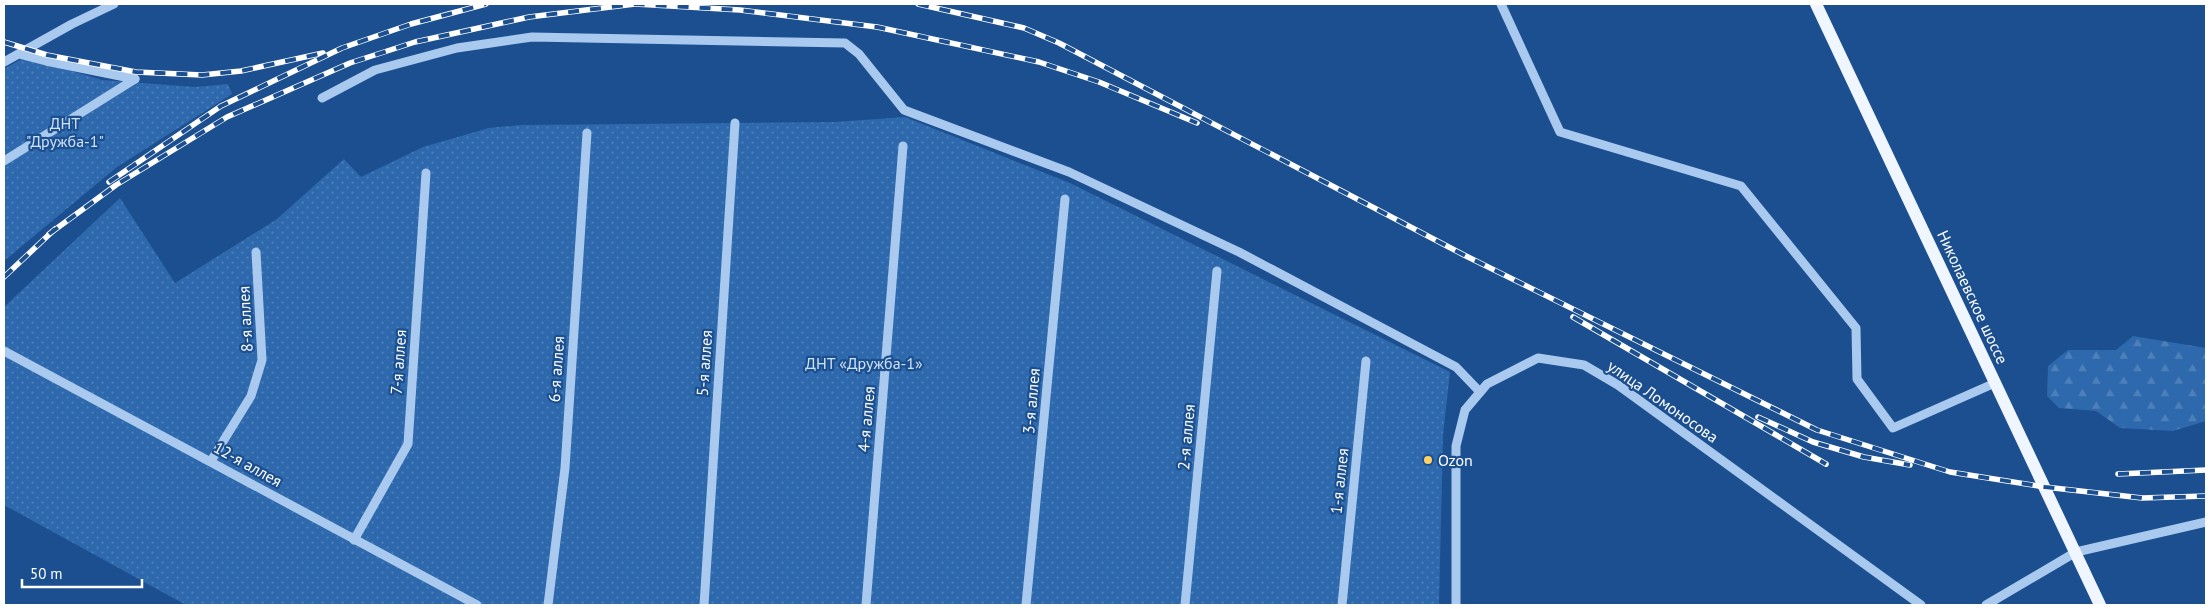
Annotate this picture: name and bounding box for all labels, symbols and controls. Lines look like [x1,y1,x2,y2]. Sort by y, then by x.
park label: ДНТ "Дружба-1" [26,113,104,151]
street label: Николаевское шоссе [1933,227,2013,367]
street label: 8-я аллея [233,285,257,353]
street label: 7-я аллея [386,329,410,395]
street label: 5-я аллея [692,329,716,397]
street label: 6-я аллея [544,335,568,403]
park label: ДНТ «Дружба-1» [805,353,923,373]
street label: улица Ломоносова [1604,355,1722,447]
street label: 3-я аллея [1018,367,1044,435]
street label: 4-я аллея [853,385,879,453]
street label: 2-я аллея [1173,403,1199,471]
street label: 12-я аллея [210,437,286,491]
street label: 1-я аллея [1326,447,1352,515]
place label: Ozon [1438,450,1473,470]
marker: Ozon [1422,454,1434,466]
scale bar [22,556,142,588]
text: 50 m [30,564,63,583]

